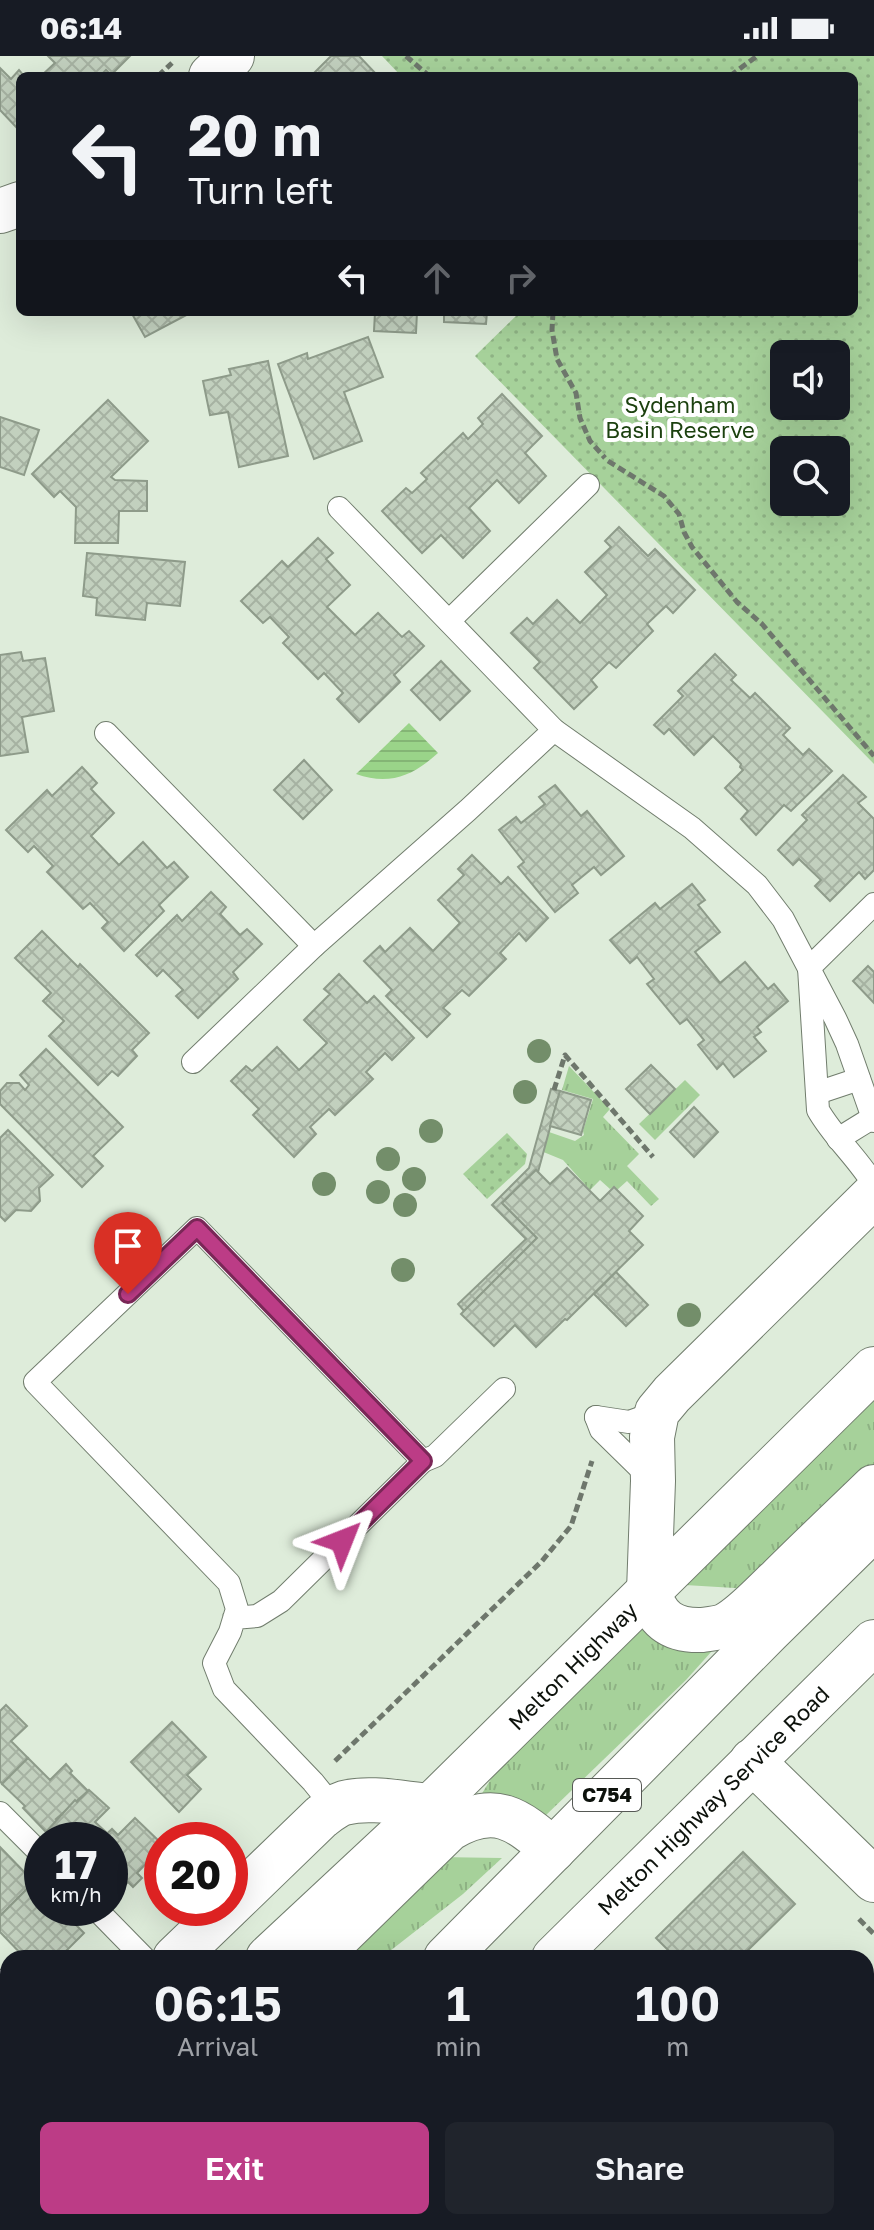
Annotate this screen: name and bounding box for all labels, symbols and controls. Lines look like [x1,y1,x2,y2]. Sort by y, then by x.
text: 06:14 [40,10,122,46]
text: 20 m [188,101,322,168]
icon: left [56,104,160,208]
text: Turn left [188,169,334,212]
icon: left [331,256,375,300]
icon: ahead [415,256,459,300]
icon: right [499,256,543,300]
map controls [770,340,850,516]
button: sound [770,340,850,420]
park label: Sydenham Basin Reserve [605,391,755,443]
button: search [770,436,850,516]
pin [94,1212,162,1294]
icon: arrive [106,1224,150,1268]
position arrow [300,1499,384,1583]
street label: Melton Highway [502,1596,643,1735]
street label: Melton Highway Service Road [592,1680,834,1920]
road number: C754 [573,1779,641,1811]
speed limit sign: 20 [144,1822,248,1926]
text: 17 [55,1840,97,1888]
text: km/h [51,1882,101,1906]
text: 06:15 [154,1974,282,2032]
text: 1 [446,1974,471,2032]
text: 100 [635,1974,720,2032]
text: Arrival [177,2031,258,2062]
text: min [435,2031,481,2062]
text: m [666,2031,689,2062]
button: Exit [40,2122,429,2214]
button: Share [445,2122,834,2214]

